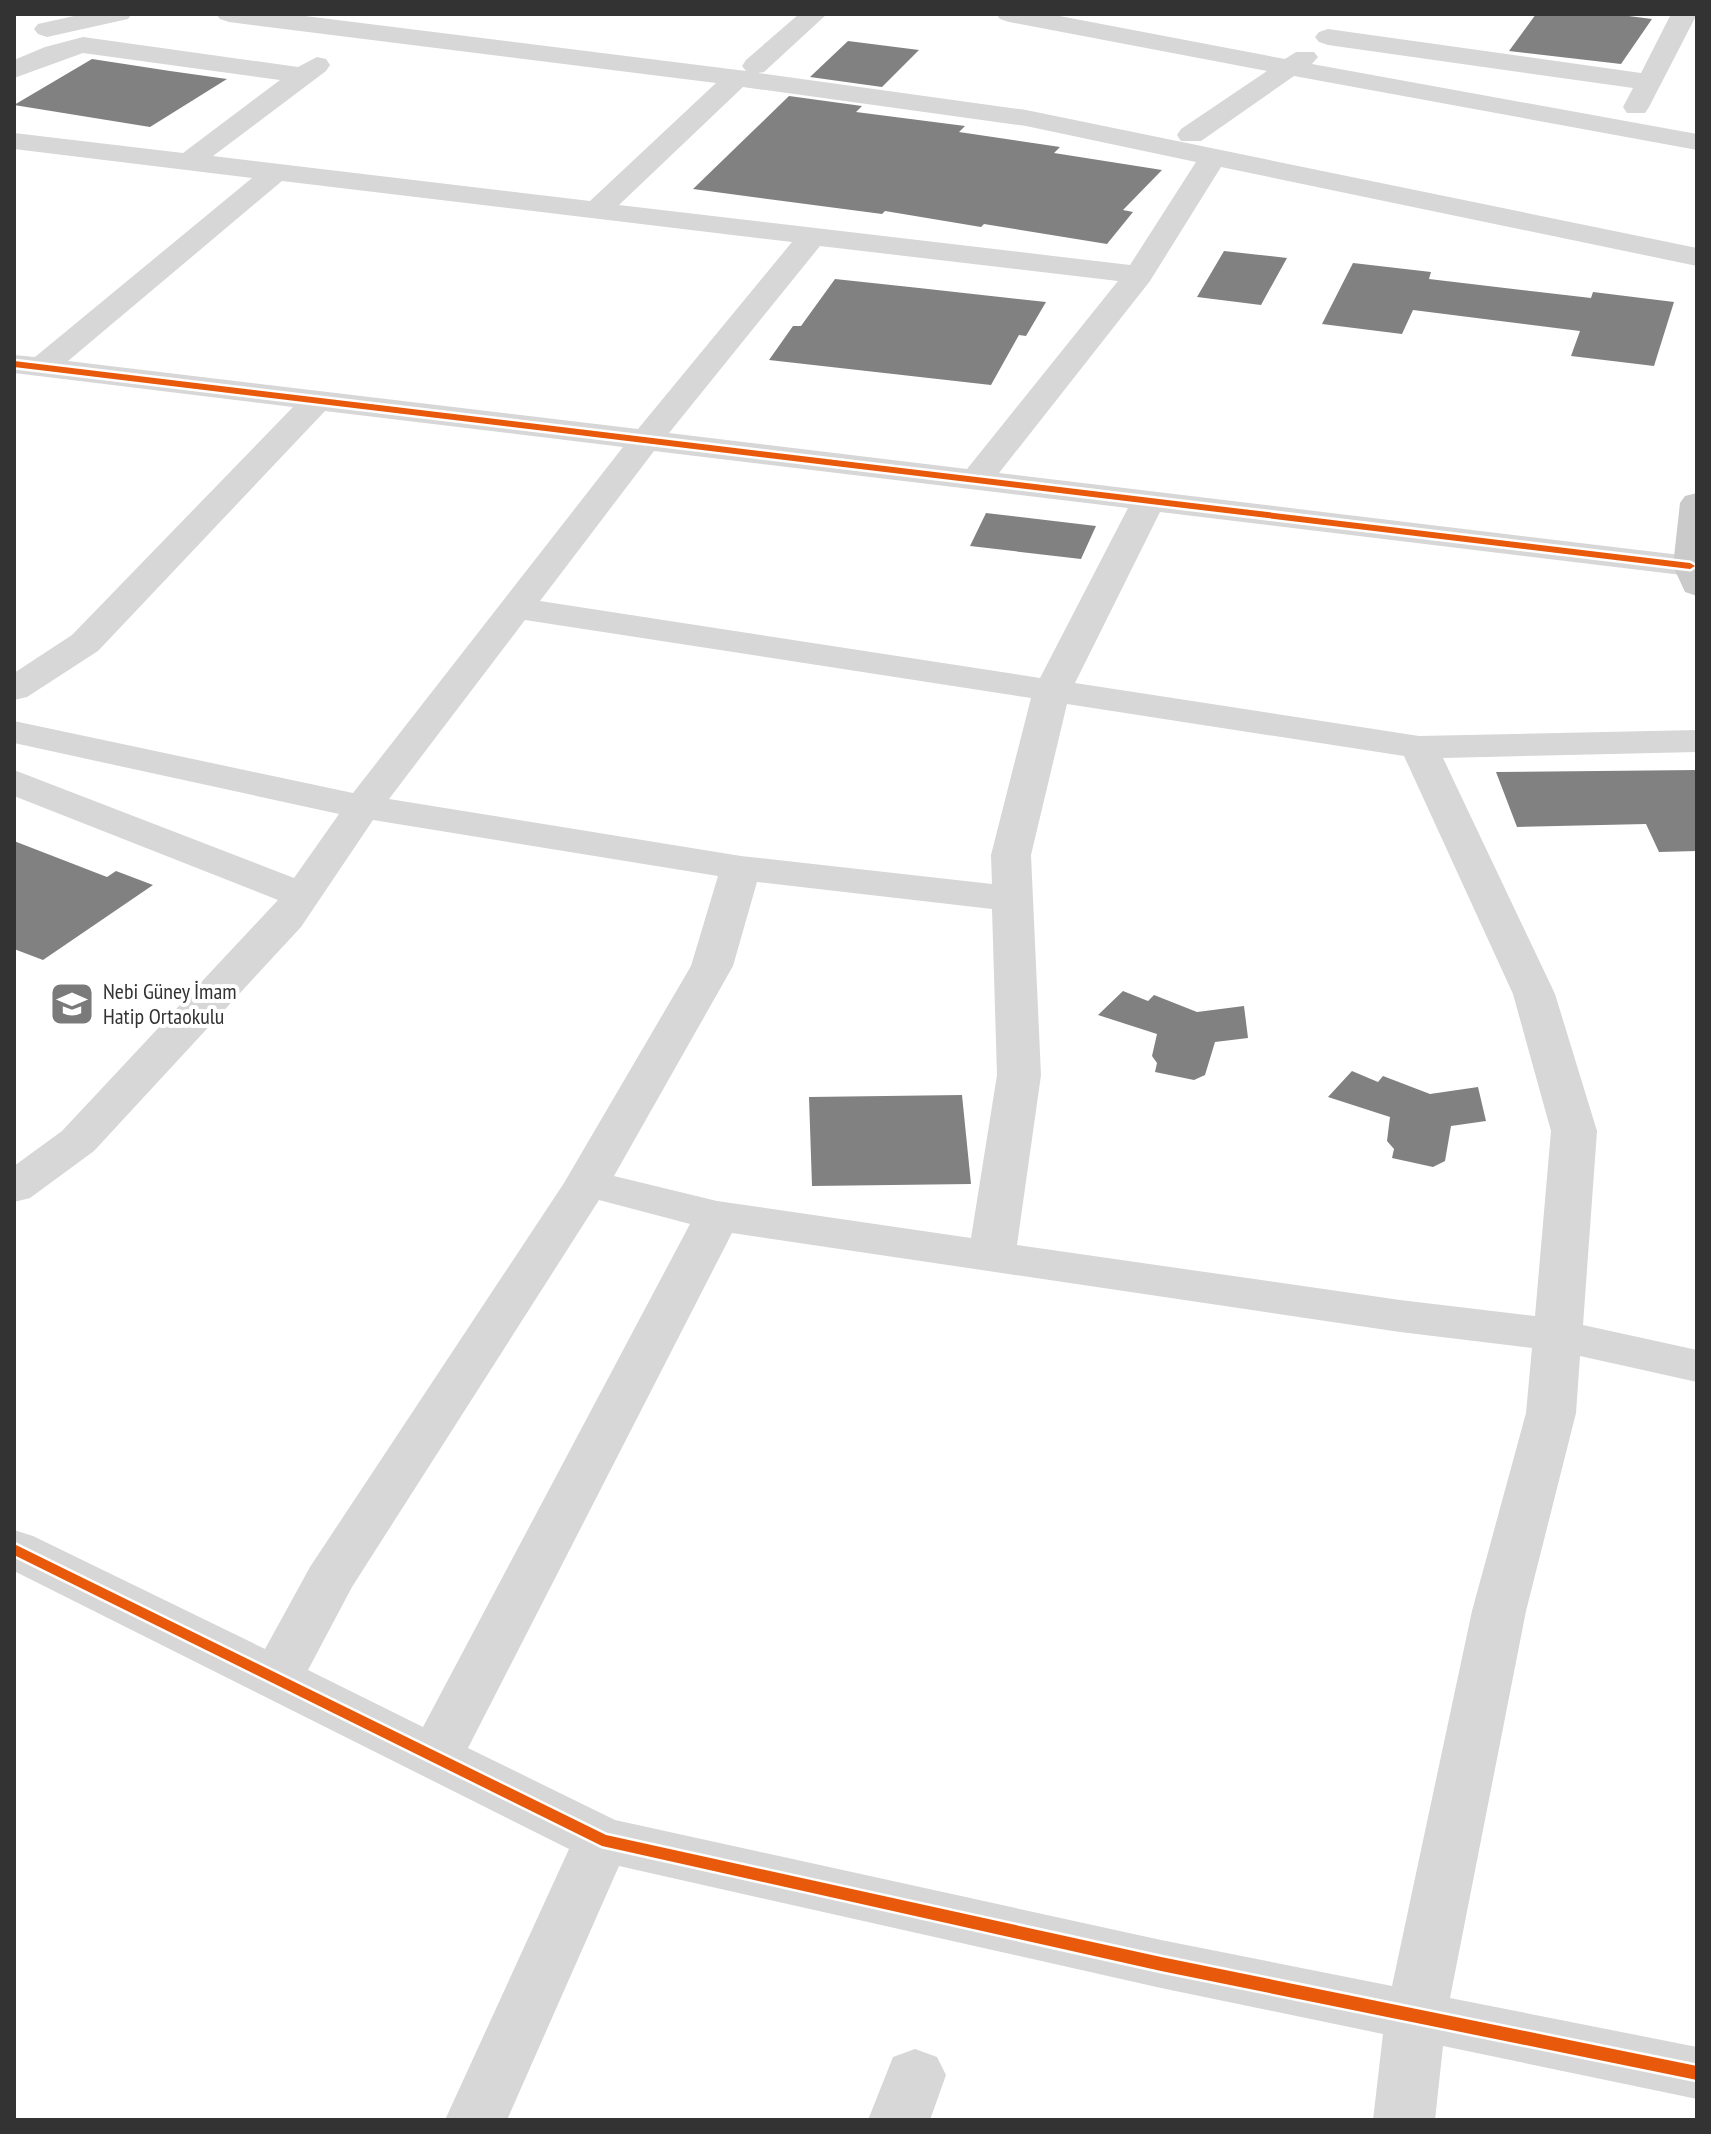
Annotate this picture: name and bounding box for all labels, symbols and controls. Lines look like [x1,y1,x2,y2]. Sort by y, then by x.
place label: Nebi Güney İmam Hatip Ortaokulu [103,977,237,1030]
school or university icon: Nebi Güney İmam Hatip Ortaokulu [48,980,96,1028]

